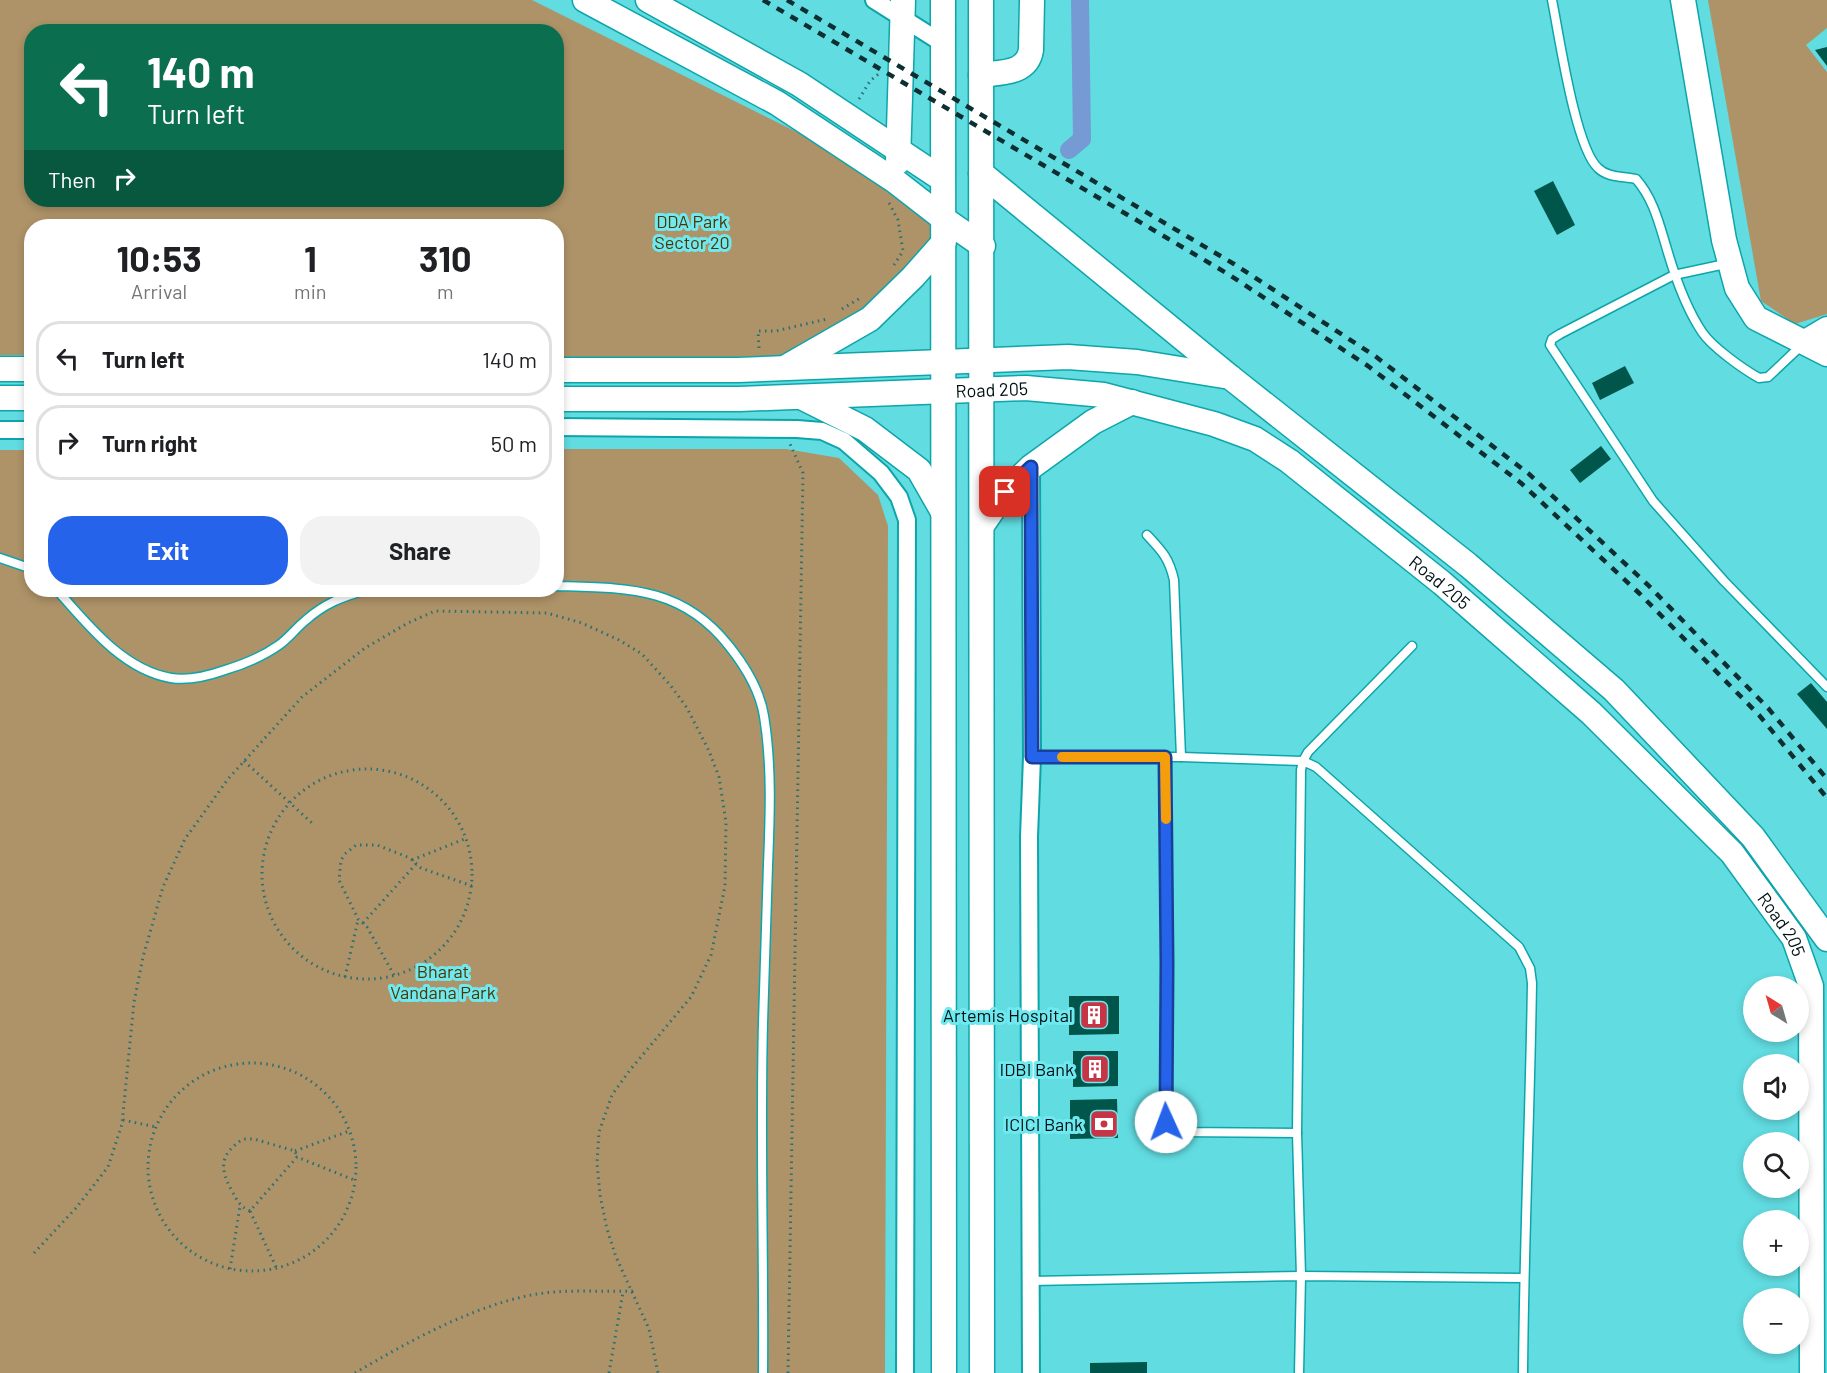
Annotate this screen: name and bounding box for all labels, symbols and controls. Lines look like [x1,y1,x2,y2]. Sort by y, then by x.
text: 140 m [147,46,255,96]
icon: left [48,48,126,126]
text: Turn left [147,97,245,129]
icon: right [108,162,141,195]
text: Then [48,166,96,192]
park label: DDA Park Sector 20 [654,210,730,253]
text: 10:53 [116,236,202,279]
text: 1 [304,236,317,279]
text: 310 [419,236,472,279]
text: Arrival [131,279,187,303]
text: min [294,279,327,303]
text: m [437,279,454,303]
icon: left [51,342,84,375]
text: Turn left [102,346,185,372]
text: 140 m [482,346,537,372]
street label: Road 205 [955,377,1028,402]
icon: right [51,426,84,459]
text: Turn right [102,430,197,456]
text: 50 m [491,430,537,456]
pin [979,466,1030,517]
icon: arrive [988,475,1021,508]
button: Exit [48,516,288,585]
button: Share [300,516,540,585]
street label: Road 205 [1405,550,1475,614]
street label: Road 205 [1753,888,1811,959]
park label: Bharat Vandana Park [390,960,496,1003]
north arrow [1743,976,1809,1042]
map controls [1743,976,1809,1354]
building icon: Artemis Hospital [1078,999,1110,1031]
place label: Artemis Hospital [943,1004,1073,1026]
building icon: IDBI Bank [1079,1053,1111,1085]
button: sound [1743,1054,1809,1120]
place label: IDBI Bank [1000,1058,1074,1080]
position arrow [1134,1090,1198,1154]
bank icon: ICICI Bank [1088,1108,1120,1140]
place label: ICICI Bank [1004,1113,1083,1135]
button: search [1743,1132,1809,1198]
button: + [1743,1210,1809,1276]
button: − [1743,1288,1809,1354]

